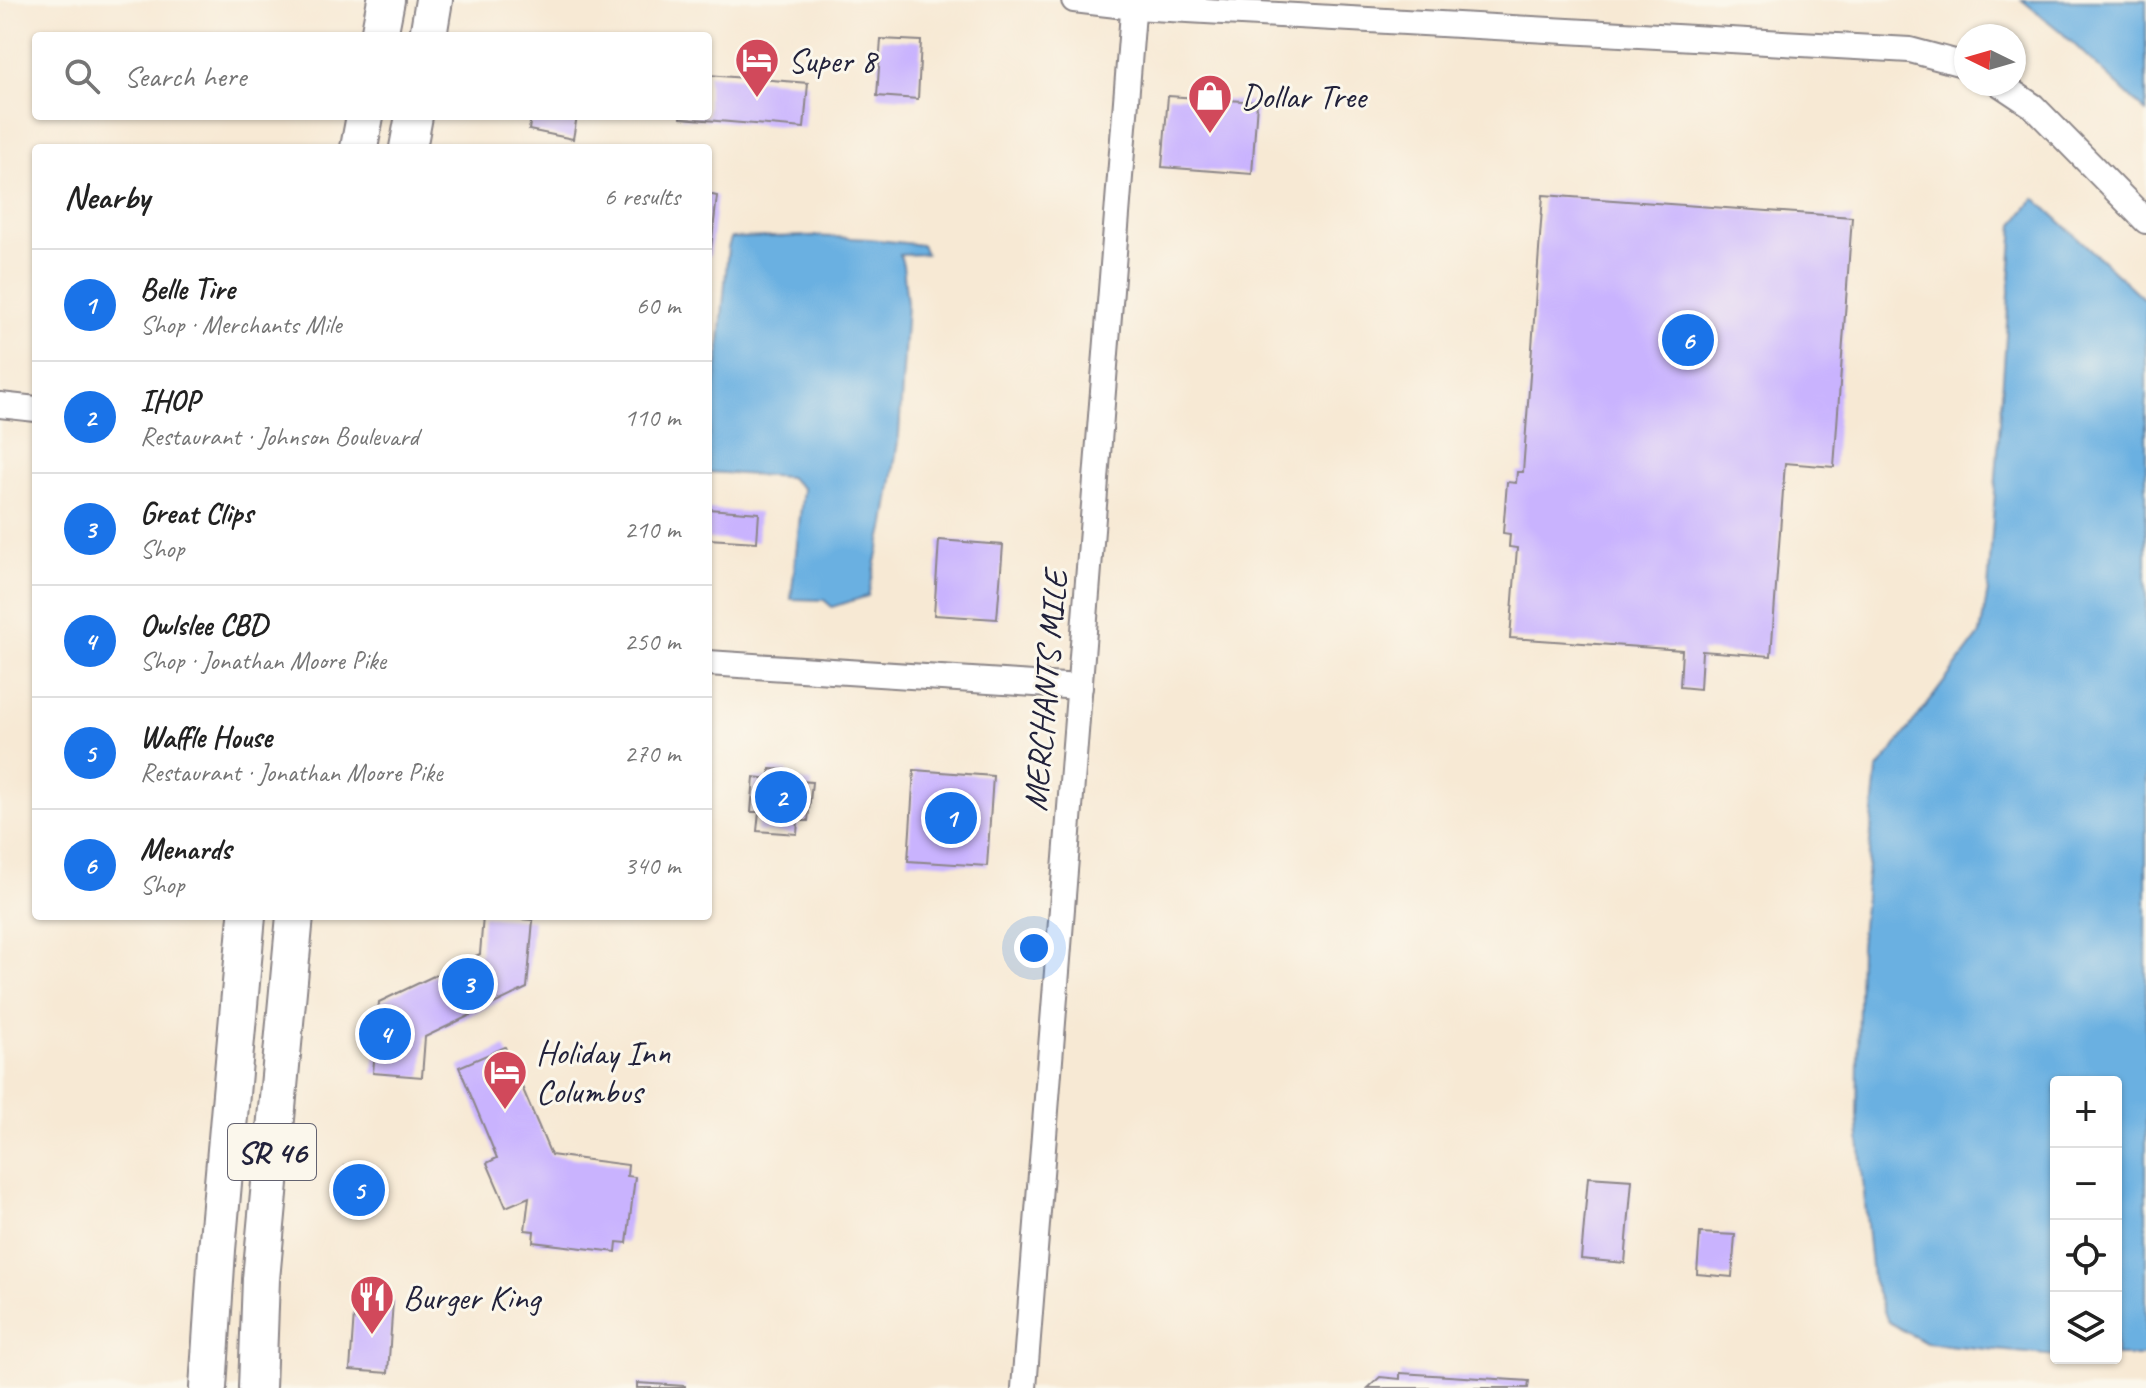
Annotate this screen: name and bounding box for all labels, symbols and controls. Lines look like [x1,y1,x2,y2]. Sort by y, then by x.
north arrow [1954,24,2026,96]
search box [32,32,712,120]
hotel icon: Super 8 [733,36,781,99]
place label: Super 8 [788,39,880,82]
icon: search [60,54,104,98]
text: Search here [124,57,246,95]
shop icon: Dollar Tree [1186,72,1234,135]
place label: Dollar Tree [1241,75,1369,118]
text: Nearby [64,175,150,218]
text: 6 results [604,180,680,213]
text: Belle Tire [140,270,234,308]
text: 1 [84,289,96,322]
text: 60 m [636,289,680,322]
text: Shop · Merchants Mile [140,308,341,341]
pin: 6 [1662,310,1714,370]
text: IHOP [140,382,199,420]
text: 2 [84,401,96,434]
text: 110 m [624,401,680,434]
text: Restaurant · Johnson Boulevard [140,420,419,453]
text: Great Clips [140,494,253,532]
text: 3 [84,513,96,546]
text: 210 m [624,513,680,546]
text: Shop [140,532,184,565]
street label: MERCHANTS MILE [1013,565,1077,813]
text: Owlslee CBD [140,606,267,644]
text: 4 [84,625,96,658]
text: 250 m [624,625,680,658]
text: Shop · Jonathan Moore Pike [140,644,386,677]
text: Waffle House [140,718,272,756]
text: 5 [84,737,96,770]
text: 270 m [624,737,680,770]
text: Restaurant · Jonathan Moore Pike [140,756,442,789]
pin: 2 [755,767,807,827]
pin: 1 [925,788,977,848]
text: Menards [140,830,231,868]
text: 6 [84,849,96,882]
text: 340 m [624,849,680,882]
text: Shop [140,868,184,901]
your location [1014,928,1054,968]
pin: 3 [442,954,494,1014]
pin: 4 [359,1004,411,1064]
place label: Holiday Inn Columbus [536,1031,671,1113]
hotel icon: Holiday Inn Columbus [481,1048,529,1111]
map controls [2050,1076,2122,1364]
button: + [2050,1076,2122,1148]
road number: SR 46 [228,1124,316,1180]
button: − [2050,1148,2122,1220]
pin: 5 [333,1160,385,1220]
button: locate [2050,1220,2122,1292]
restaurant icon: Burger King [348,1273,396,1336]
place label: Burger King [403,1276,543,1319]
button: layers [2050,1292,2122,1364]

